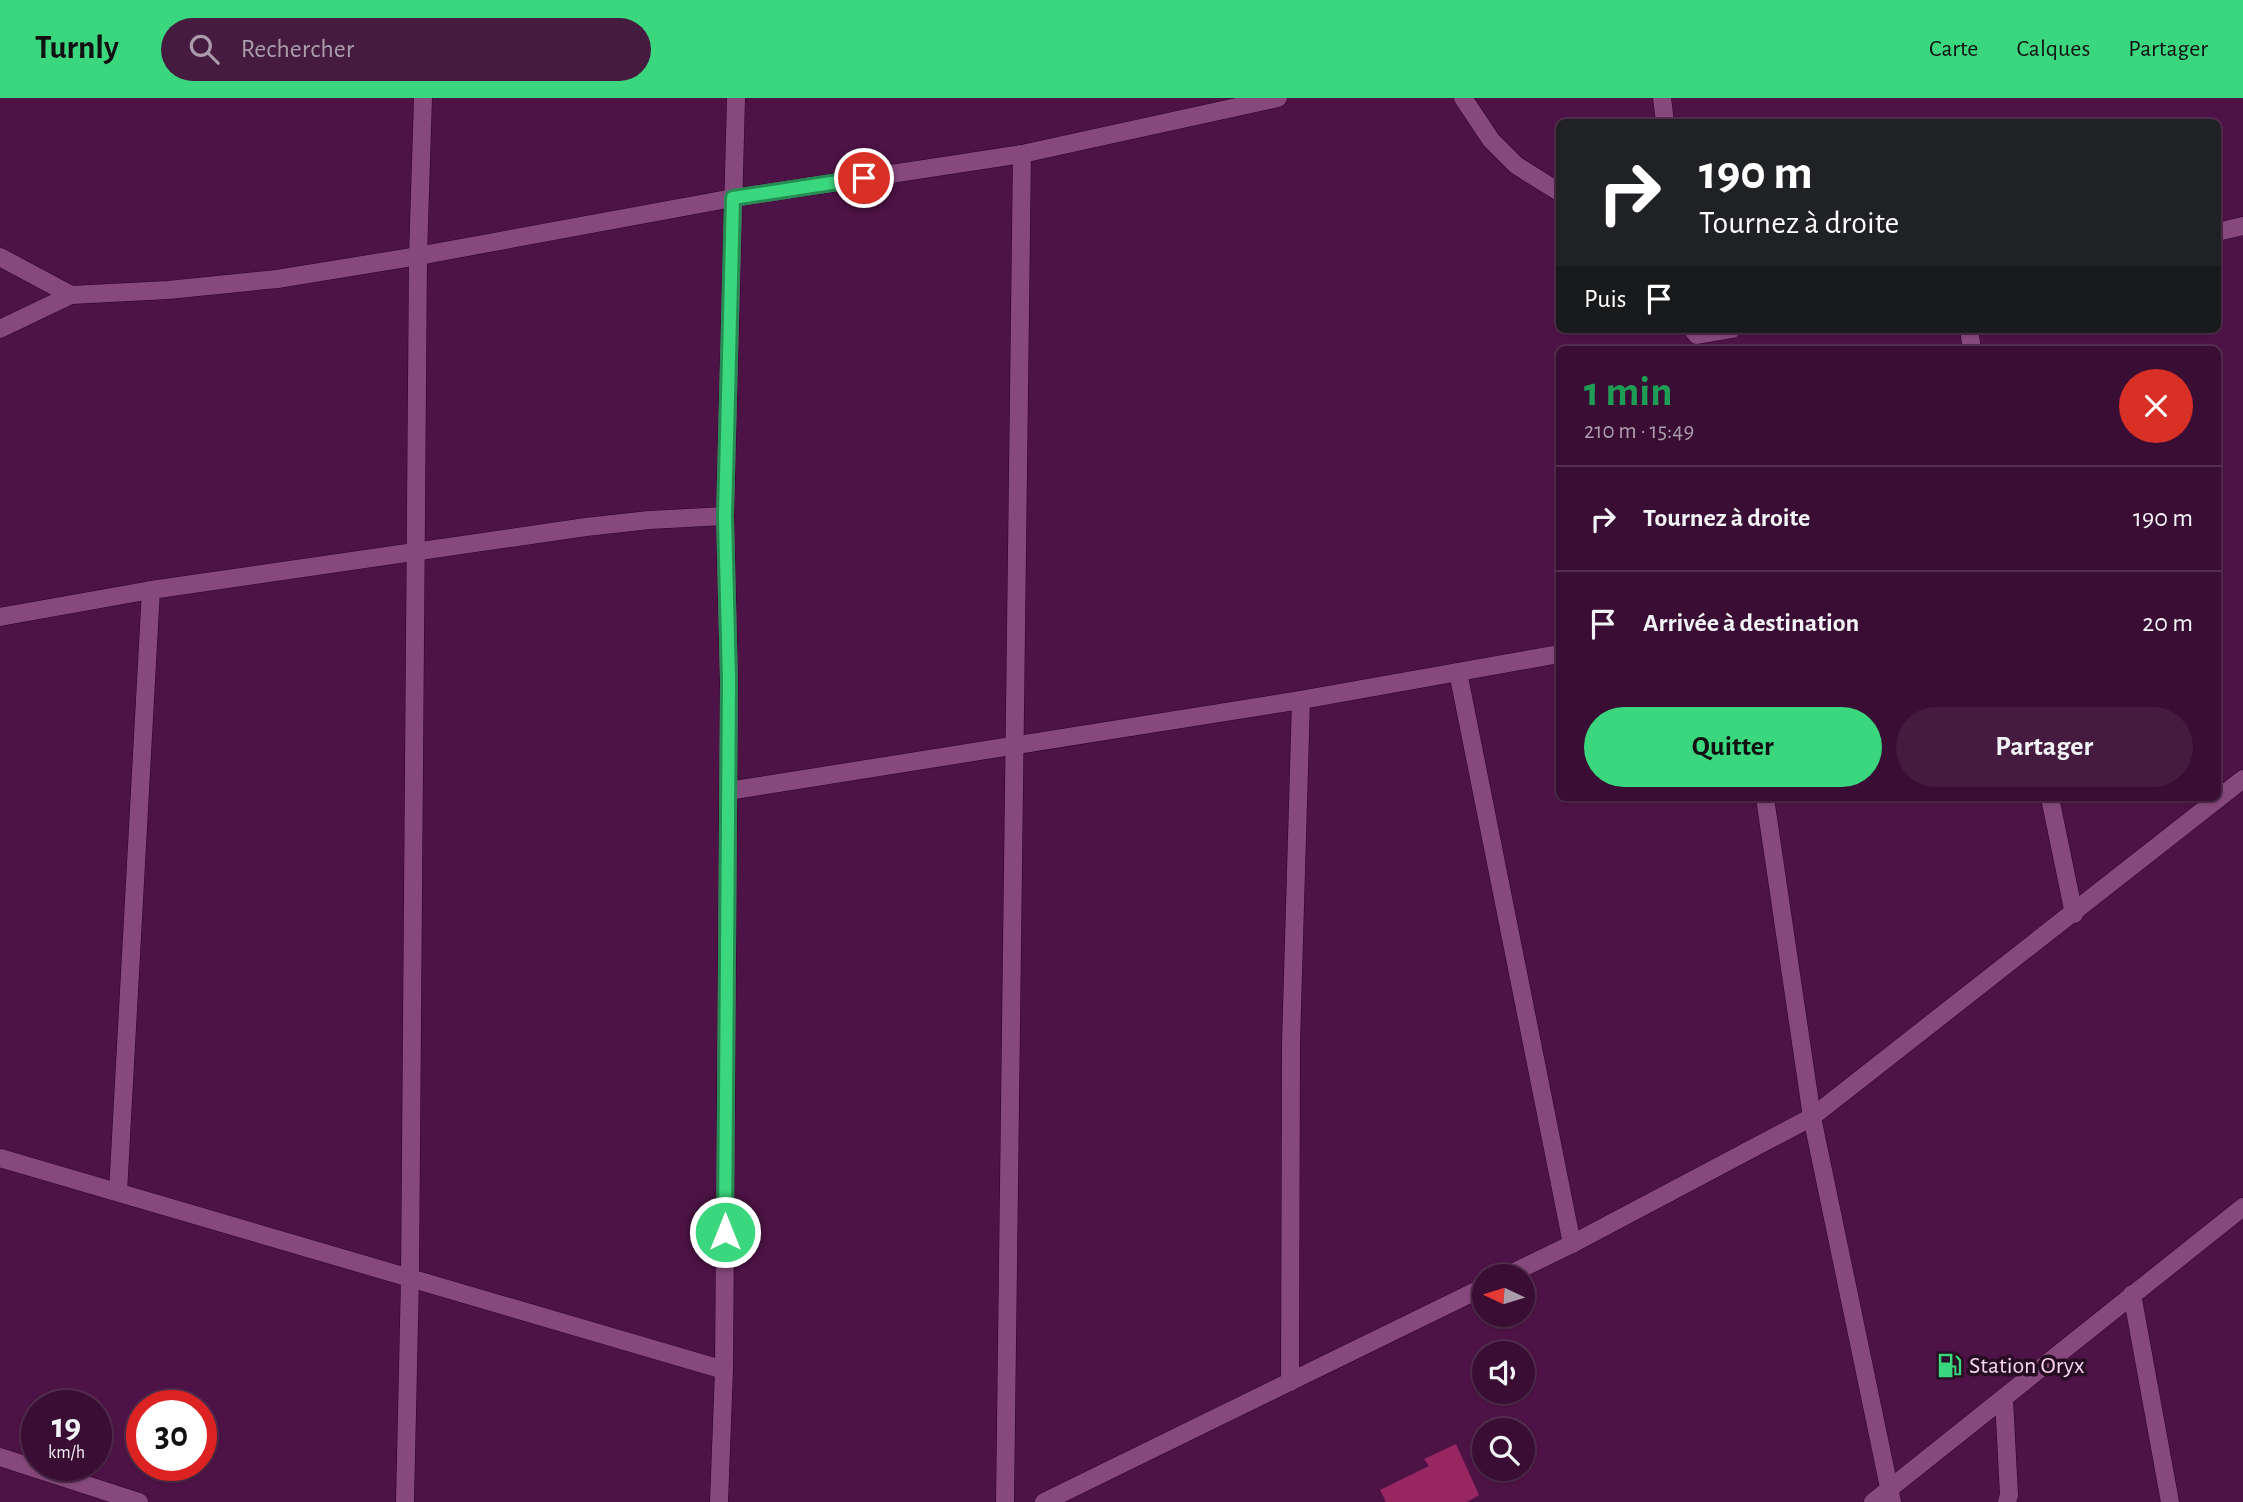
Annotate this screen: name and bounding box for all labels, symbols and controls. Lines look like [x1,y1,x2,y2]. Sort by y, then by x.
search box [161,18,651,81]
icon: search [185,30,223,68]
text: Turnly [35,32,119,65]
text: Rechercher [241,36,354,62]
text: Carte [1929,37,1978,61]
text: Calques [2016,37,2090,61]
text: Partager [2128,37,2208,61]
icon: right [1584,147,1675,238]
pin [834,148,894,208]
text: 190 m [1699,149,1813,198]
icon: arrive [845,159,883,197]
text: Tournez à droite [1699,207,1899,239]
icon: arrive [1640,280,1678,318]
text: Puis [1584,286,1626,312]
button: close [2119,369,2193,443]
text: 1 min [1584,371,1673,413]
text: 210 m · 15:49 [1584,420,1694,443]
icon: right [1584,500,1622,538]
text: Tournez à droite [1643,505,1810,531]
text: 190 m [2133,505,2193,531]
icon: arrive [1584,605,1622,643]
text: Arrivée à destination [1643,610,1859,636]
text: 20 m [2142,610,2193,636]
button: Quitter [1584,707,1882,787]
button: Partager [1896,707,2193,787]
position arrow [688,1195,762,1269]
north arrow [1472,1264,1535,1326]
map controls [1472,1264,1535,1481]
button: sound [1472,1341,1535,1404]
fuel station icon: Station Oryx [1935,1351,1963,1379]
place label: Station Oryx [1969,1354,2085,1378]
speed limit sign: 30 [126,1390,217,1481]
text: 19 [52,1409,81,1444]
button: search [1472,1418,1535,1481]
text: km/h [48,1444,85,1462]

